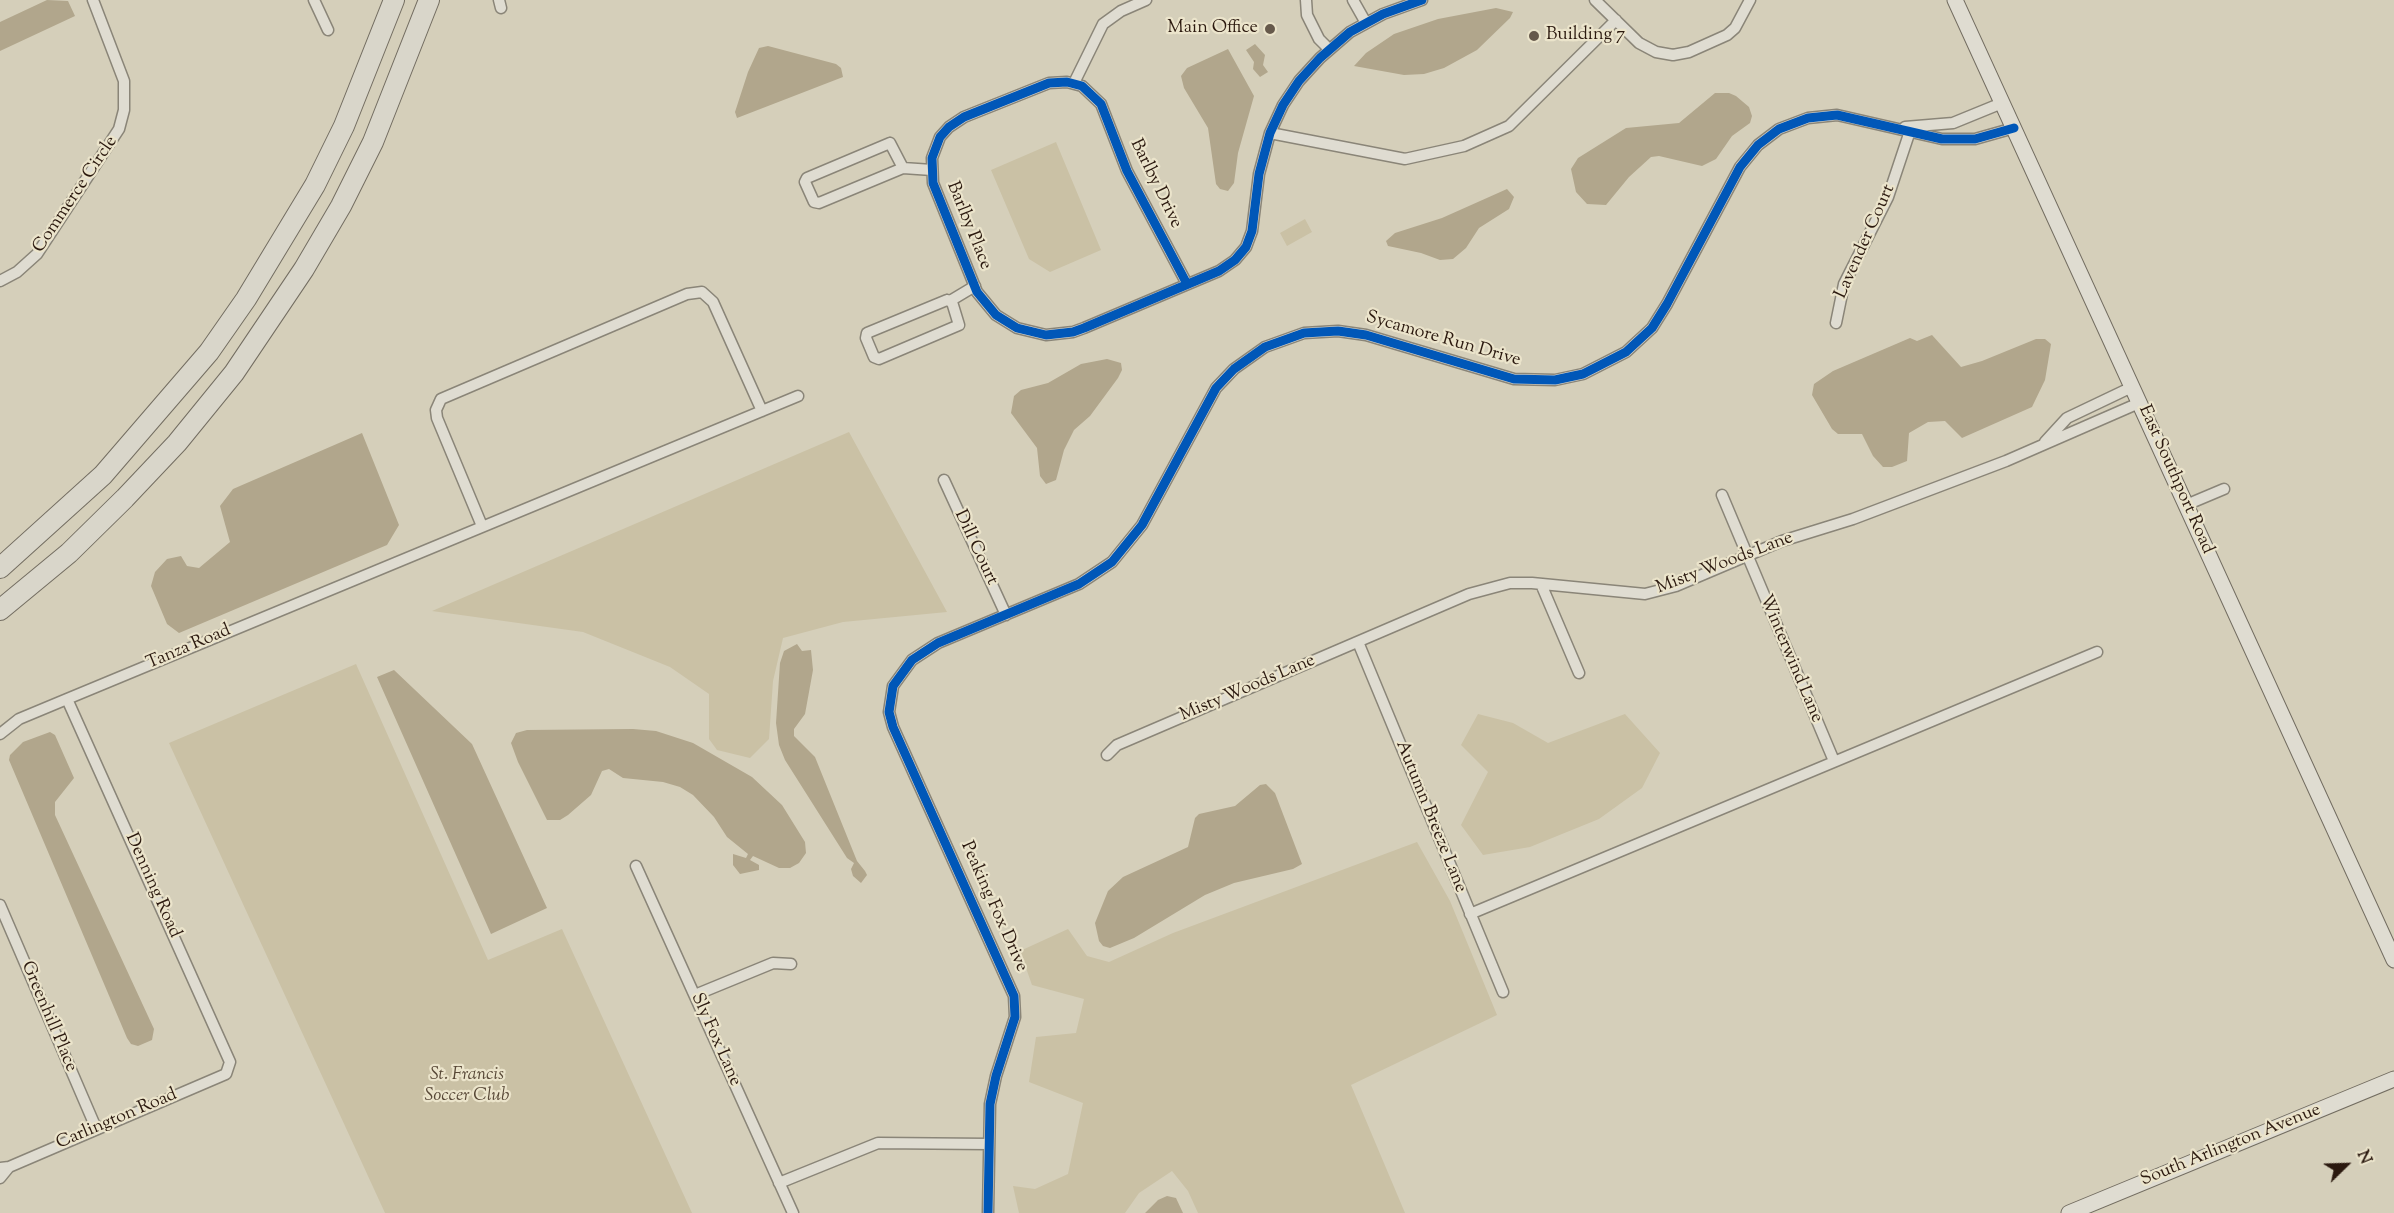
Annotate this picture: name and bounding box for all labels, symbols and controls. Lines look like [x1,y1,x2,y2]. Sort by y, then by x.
place label: Main Office [1167,18,1258,40]
marker: Main Office [1263,22,1277,36]
place label: Building 7 [1546,25,1625,47]
marker: Building 7 [1527,29,1541,43]
street label: Commerce Circle [29,132,123,258]
street label: Barlby Drive [1124,136,1186,232]
street label: Barlby Place [941,179,995,273]
street label: Lavender Court [1831,182,1901,302]
street label: Sycamore Run Drive [1363,308,1523,372]
street label: East Southport Road [2132,402,2218,558]
street label: Dill Court [948,507,1002,589]
street label: Misty Woods Lane [1654,528,1796,600]
street label: Winterwind Lane [1753,592,1827,726]
street label: Tanza Road [144,621,234,675]
street label: Misty Woods Lane [1177,651,1319,727]
street label: Autumn Breeze Lane [1390,738,1470,896]
street label: Denning Road [119,830,185,942]
street label: Peaking Fox Drive [955,838,1031,976]
street label: Greenhill Place [15,958,81,1076]
street label: Sly Fox Lane [685,990,745,1090]
park label: St. Francis Soccer Club [425,1065,509,1108]
street label: Carlington Road [53,1085,181,1155]
street label: South Arlington Avenue [2138,1100,2324,1192]
north arrow [2316,1135,2376,1195]
text: N [2350,1147,2376,1168]

